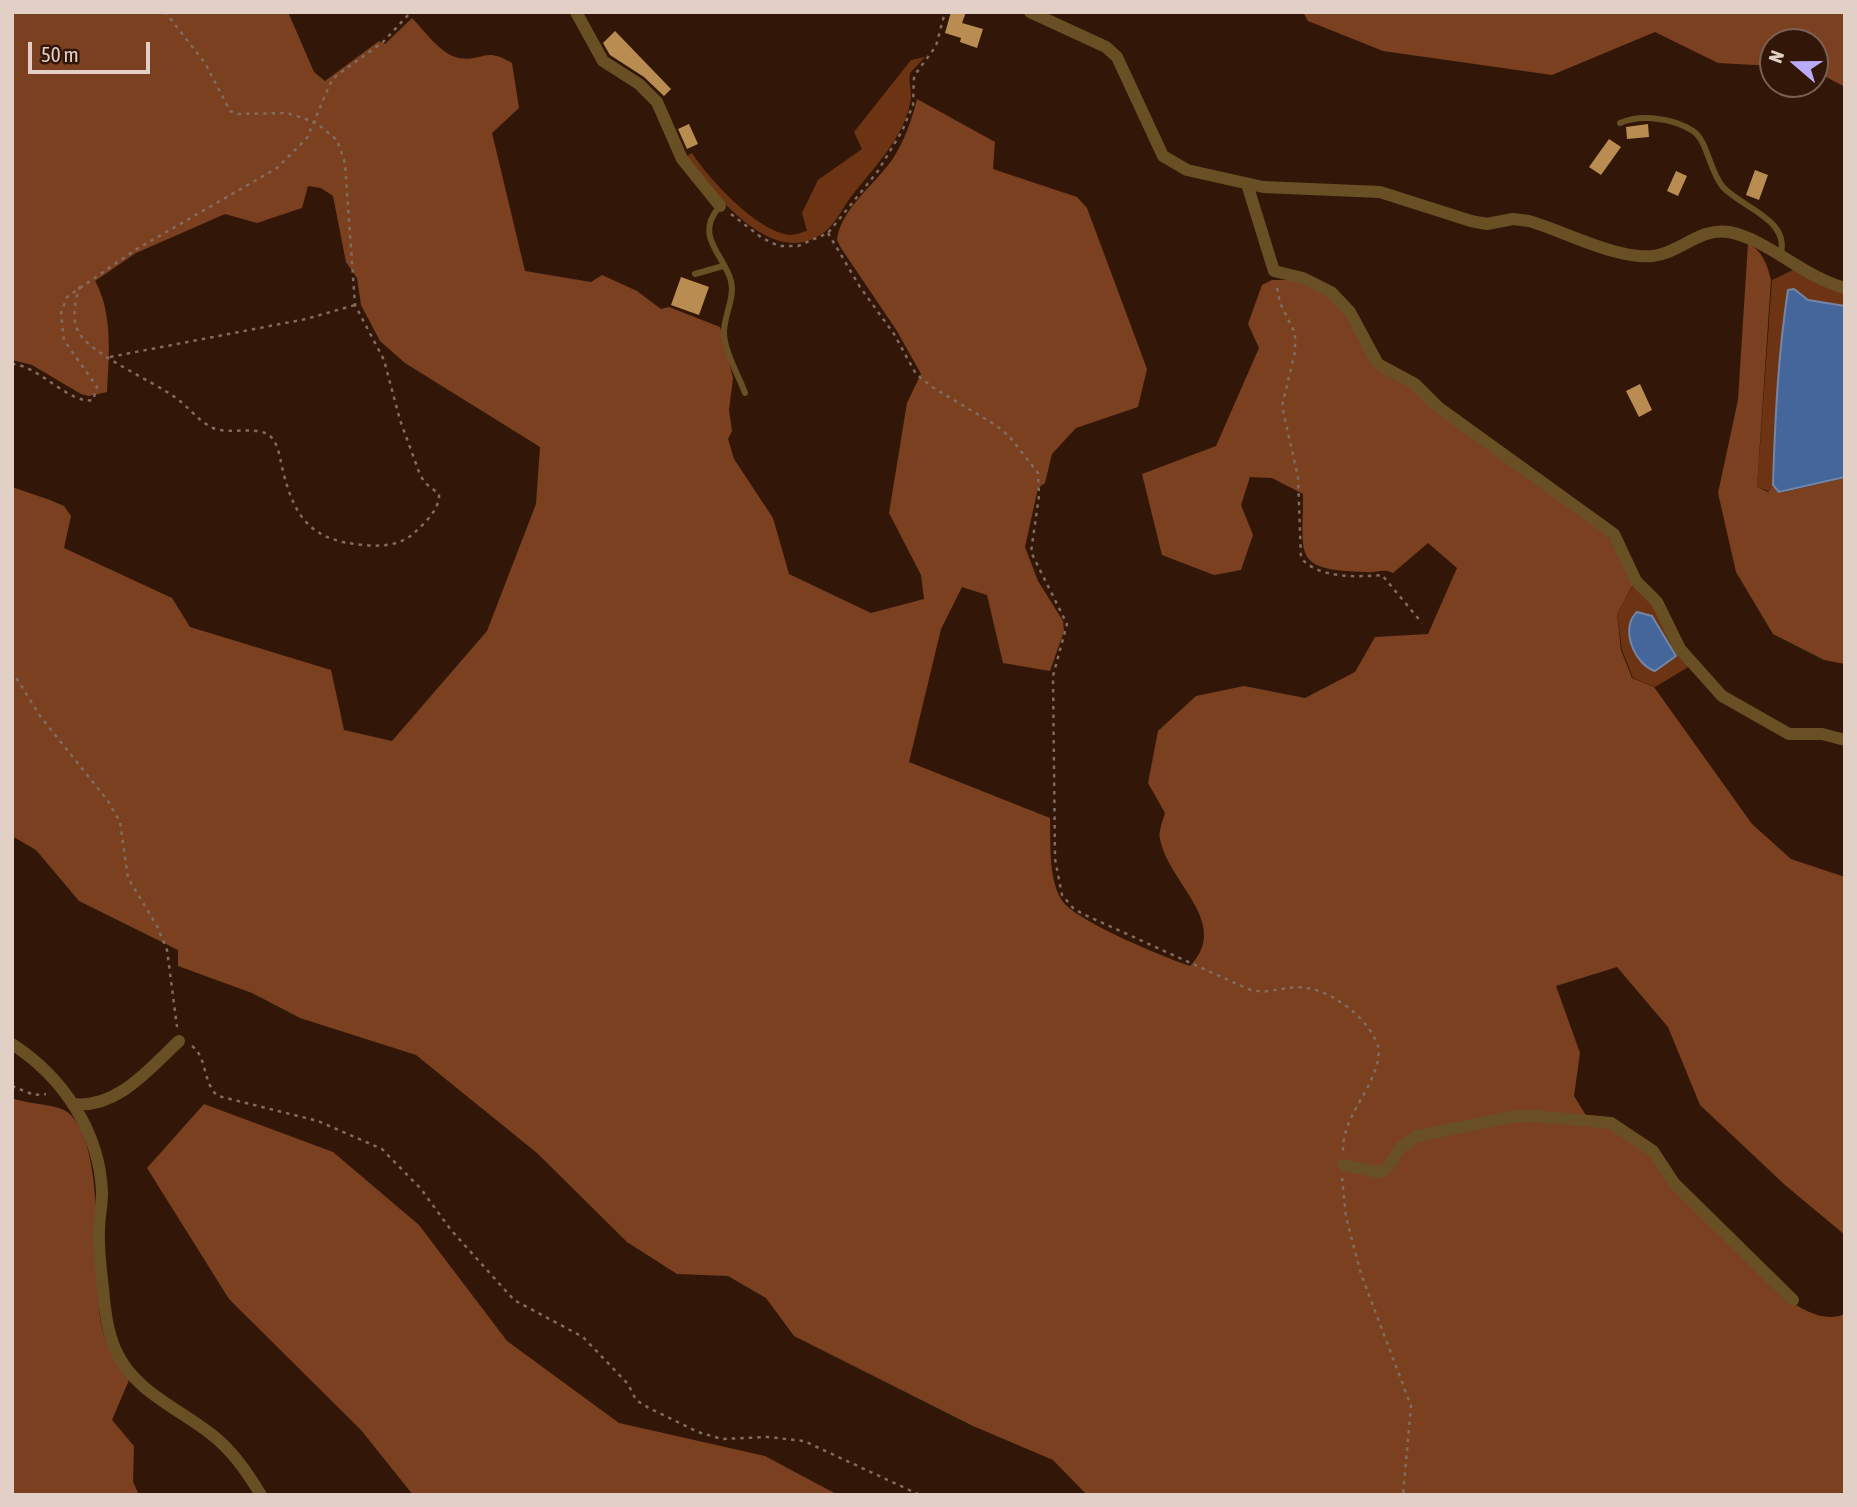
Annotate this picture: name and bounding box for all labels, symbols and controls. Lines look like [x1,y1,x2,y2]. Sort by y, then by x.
scale bar [32,28,154,72]
north arrow [1759,28,1829,98]
text: 50 m [41,42,79,66]
text: N [1764,47,1788,66]

